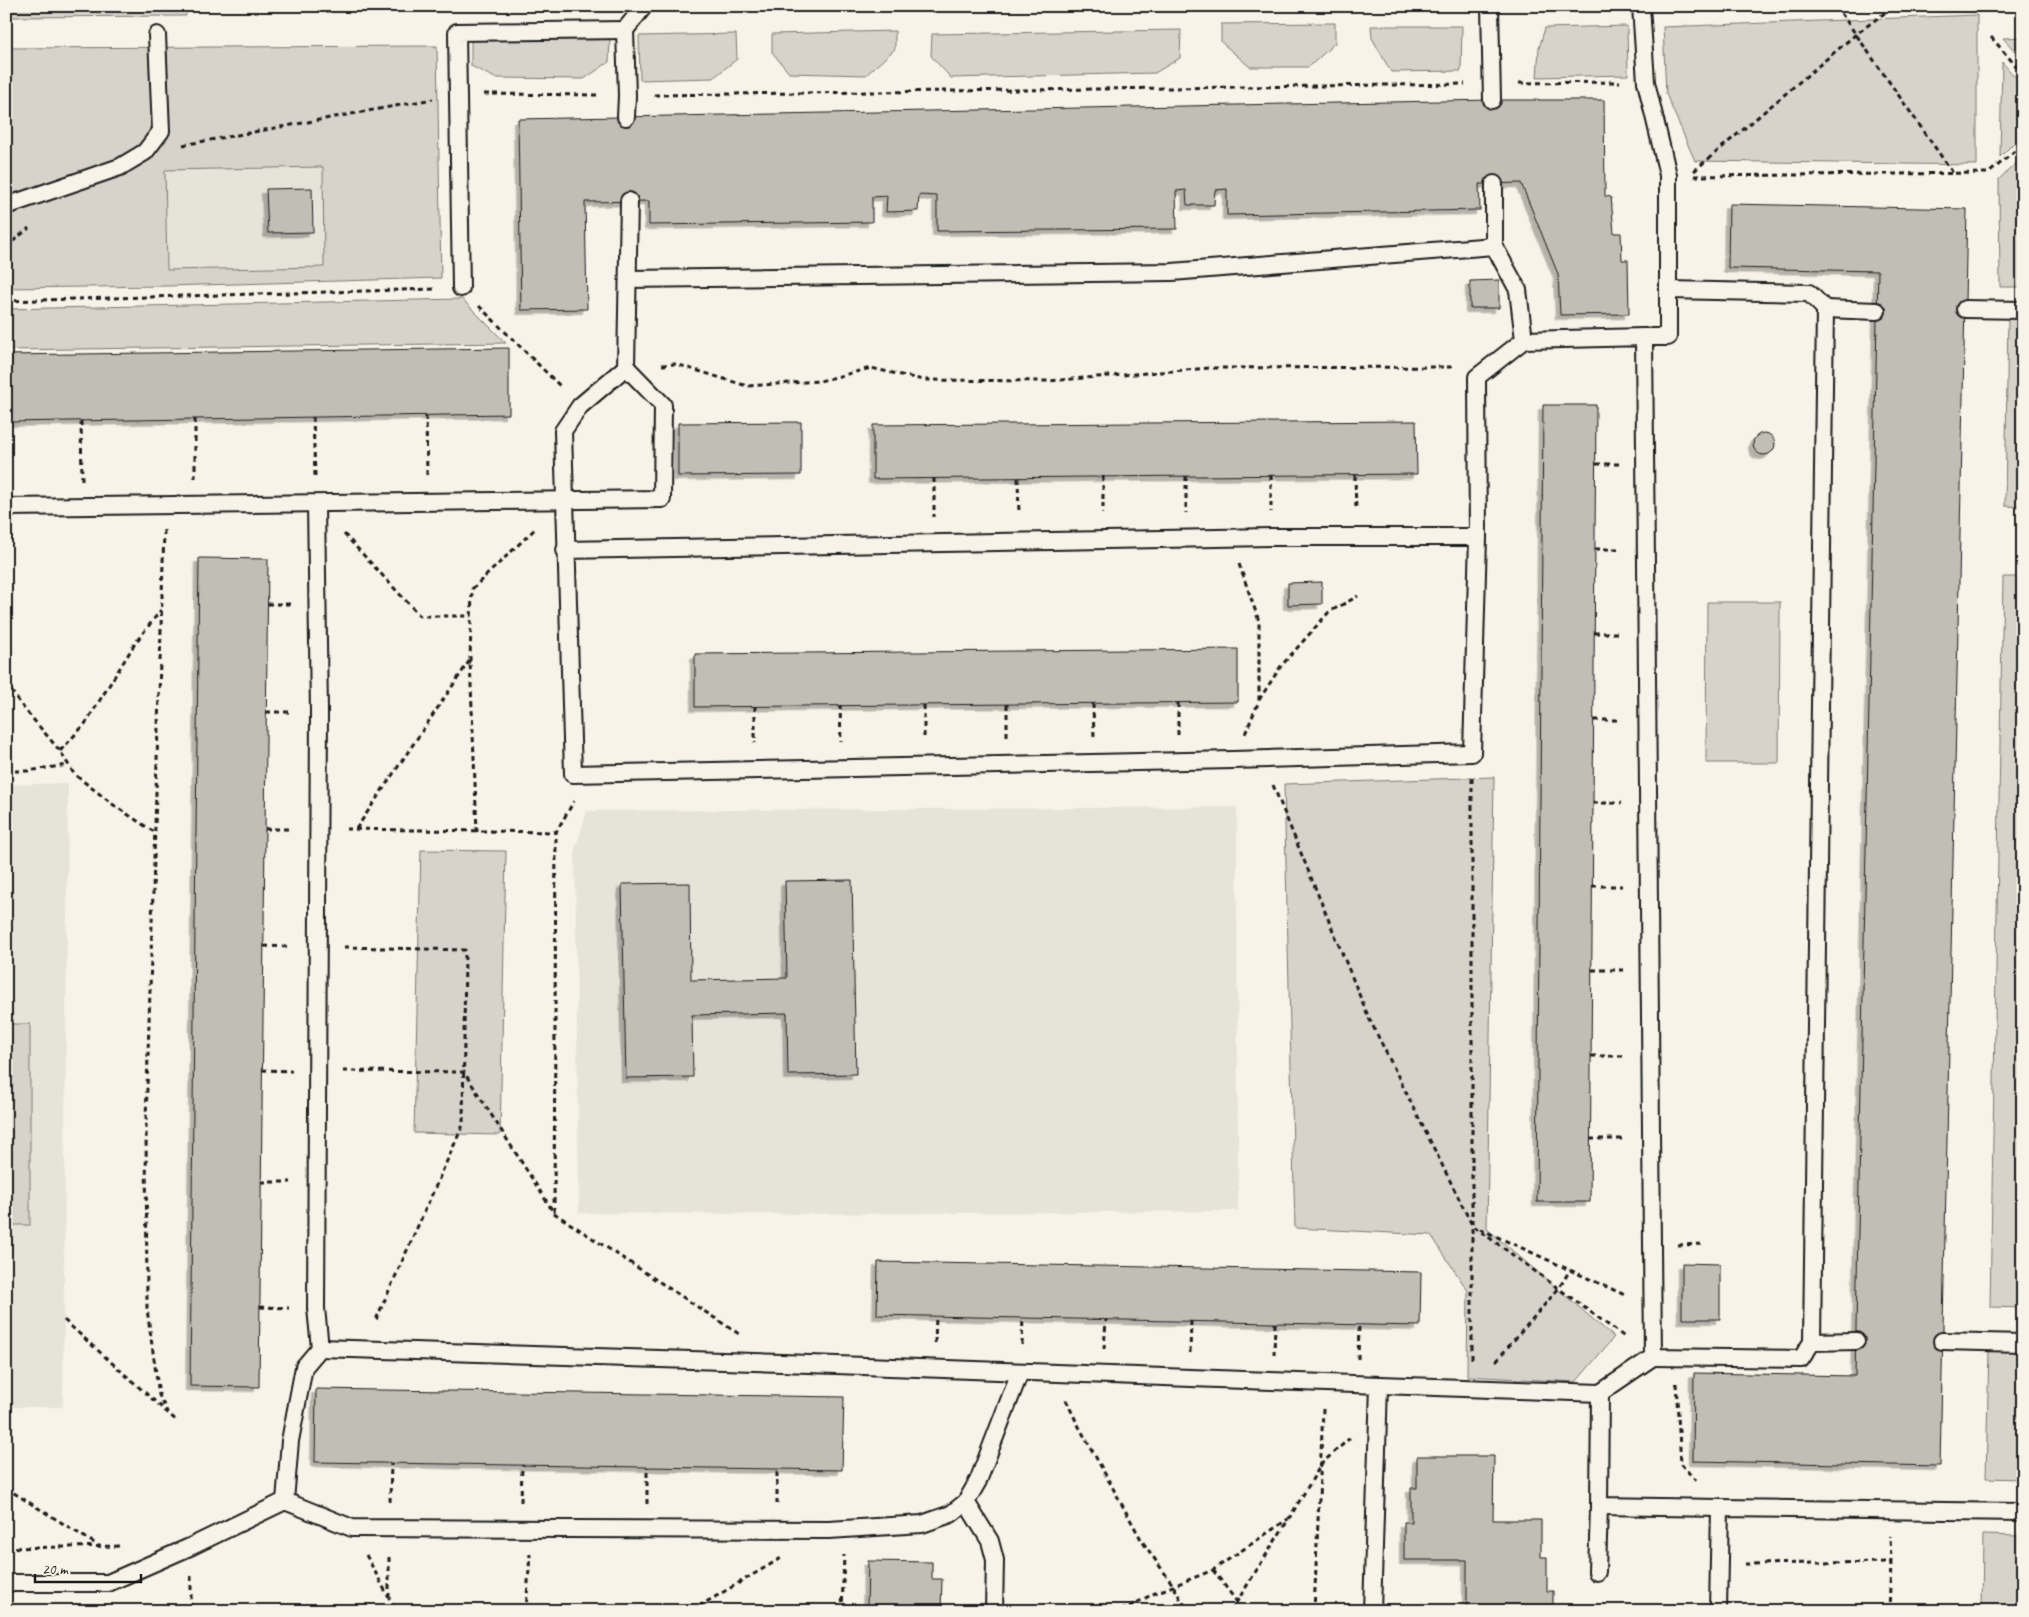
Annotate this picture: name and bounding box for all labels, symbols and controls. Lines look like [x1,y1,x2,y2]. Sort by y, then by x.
scale bar [35,1552,141,1584]
text: 20 m [42,1560,69,1579]

